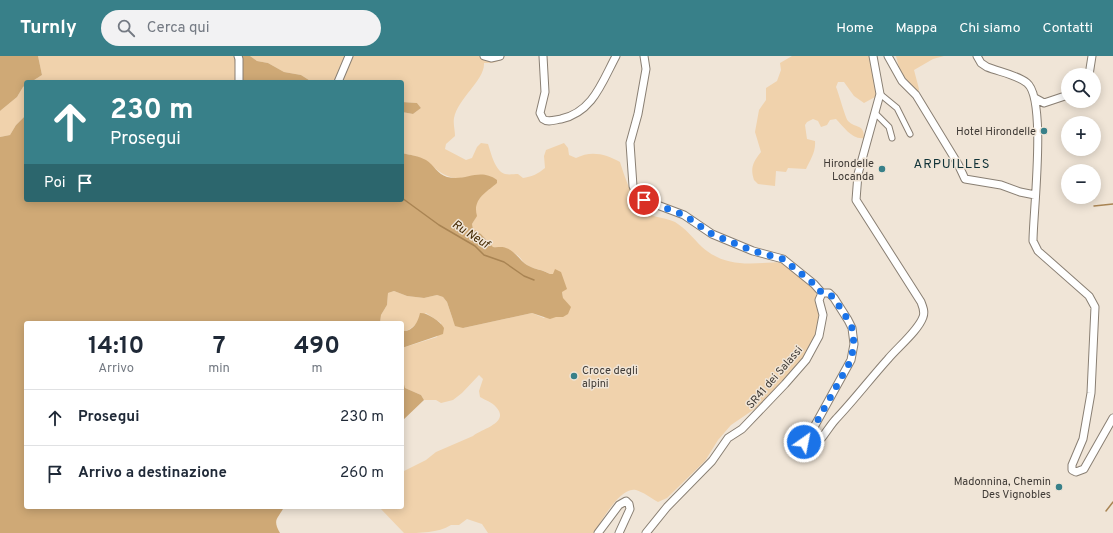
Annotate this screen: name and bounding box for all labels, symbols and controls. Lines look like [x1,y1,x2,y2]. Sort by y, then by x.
search box [101,10,381,46]
text: Turnly [20,16,77,40]
icon: search [115,17,137,39]
text: Cerca qui [147,19,210,38]
text: Home [836,20,873,37]
text: Mappa [895,20,937,37]
text: Chi siamo [959,20,1021,37]
text: Contatti [1043,20,1093,37]
map controls [1061,68,1101,204]
button: search [1061,68,1101,108]
text: 230 m [110,93,193,129]
icon: ahead [44,96,96,148]
button: + [1061,116,1101,156]
place label: Hotel Hirondelle [956,125,1036,139]
marker: Hotel Hirondelle [1039,126,1049,136]
text: Prosegui [110,128,181,151]
place label: Hirondelle Locanda [823,157,874,184]
district label: ARPUILLES [914,157,990,173]
marker: Hirondelle Locanda [877,164,887,174]
button: − [1061,164,1101,204]
icon: arrive [74,172,96,194]
text: Poi [44,174,66,193]
pin [627,183,661,217]
icon: arrive [633,189,655,211]
water label: Ru Neuf [449,217,494,254]
text: 14:10 [88,332,144,362]
text: 7 [213,332,226,362]
text: 490 [294,332,340,362]
street label: SR41 dei Salassi [744,343,806,412]
text: Arrivo [98,361,134,377]
text: min [208,361,230,377]
text: m [311,361,322,377]
place label: Croce degli alpini [582,364,638,391]
marker: Croce degli alpini [569,371,579,381]
icon: ahead [44,407,66,429]
text: Prosegui [78,408,139,427]
text: 230 m [340,408,384,427]
position arrow [783,421,825,463]
icon: arrive [44,463,66,485]
text: Arrivo a destinazione [78,464,227,483]
text: 260 m [340,464,384,483]
place label: Madonnina, Chemin Des Vignobles [954,475,1051,502]
marker: Madonnina, Chemin Des Vignobles [1054,482,1064,492]

